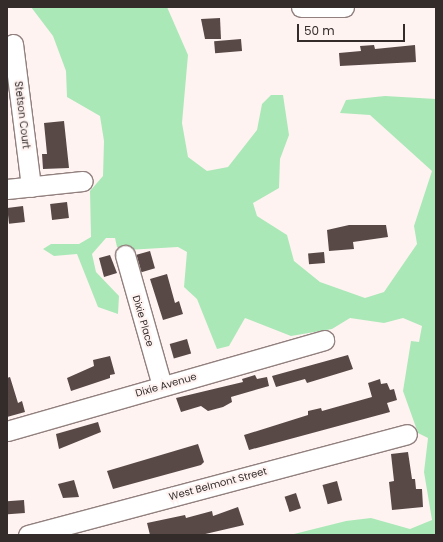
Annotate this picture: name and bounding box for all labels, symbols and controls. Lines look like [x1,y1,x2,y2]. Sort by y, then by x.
scale bar [299,16,407,42]
text: 50 m [304,22,335,39]
street label: Stetson Court [12,81,32,149]
street label: Dixie Place [130,294,156,348]
street label: Dixie Avenue [134,371,198,399]
street label: West Belmont Street [168,465,268,503]

